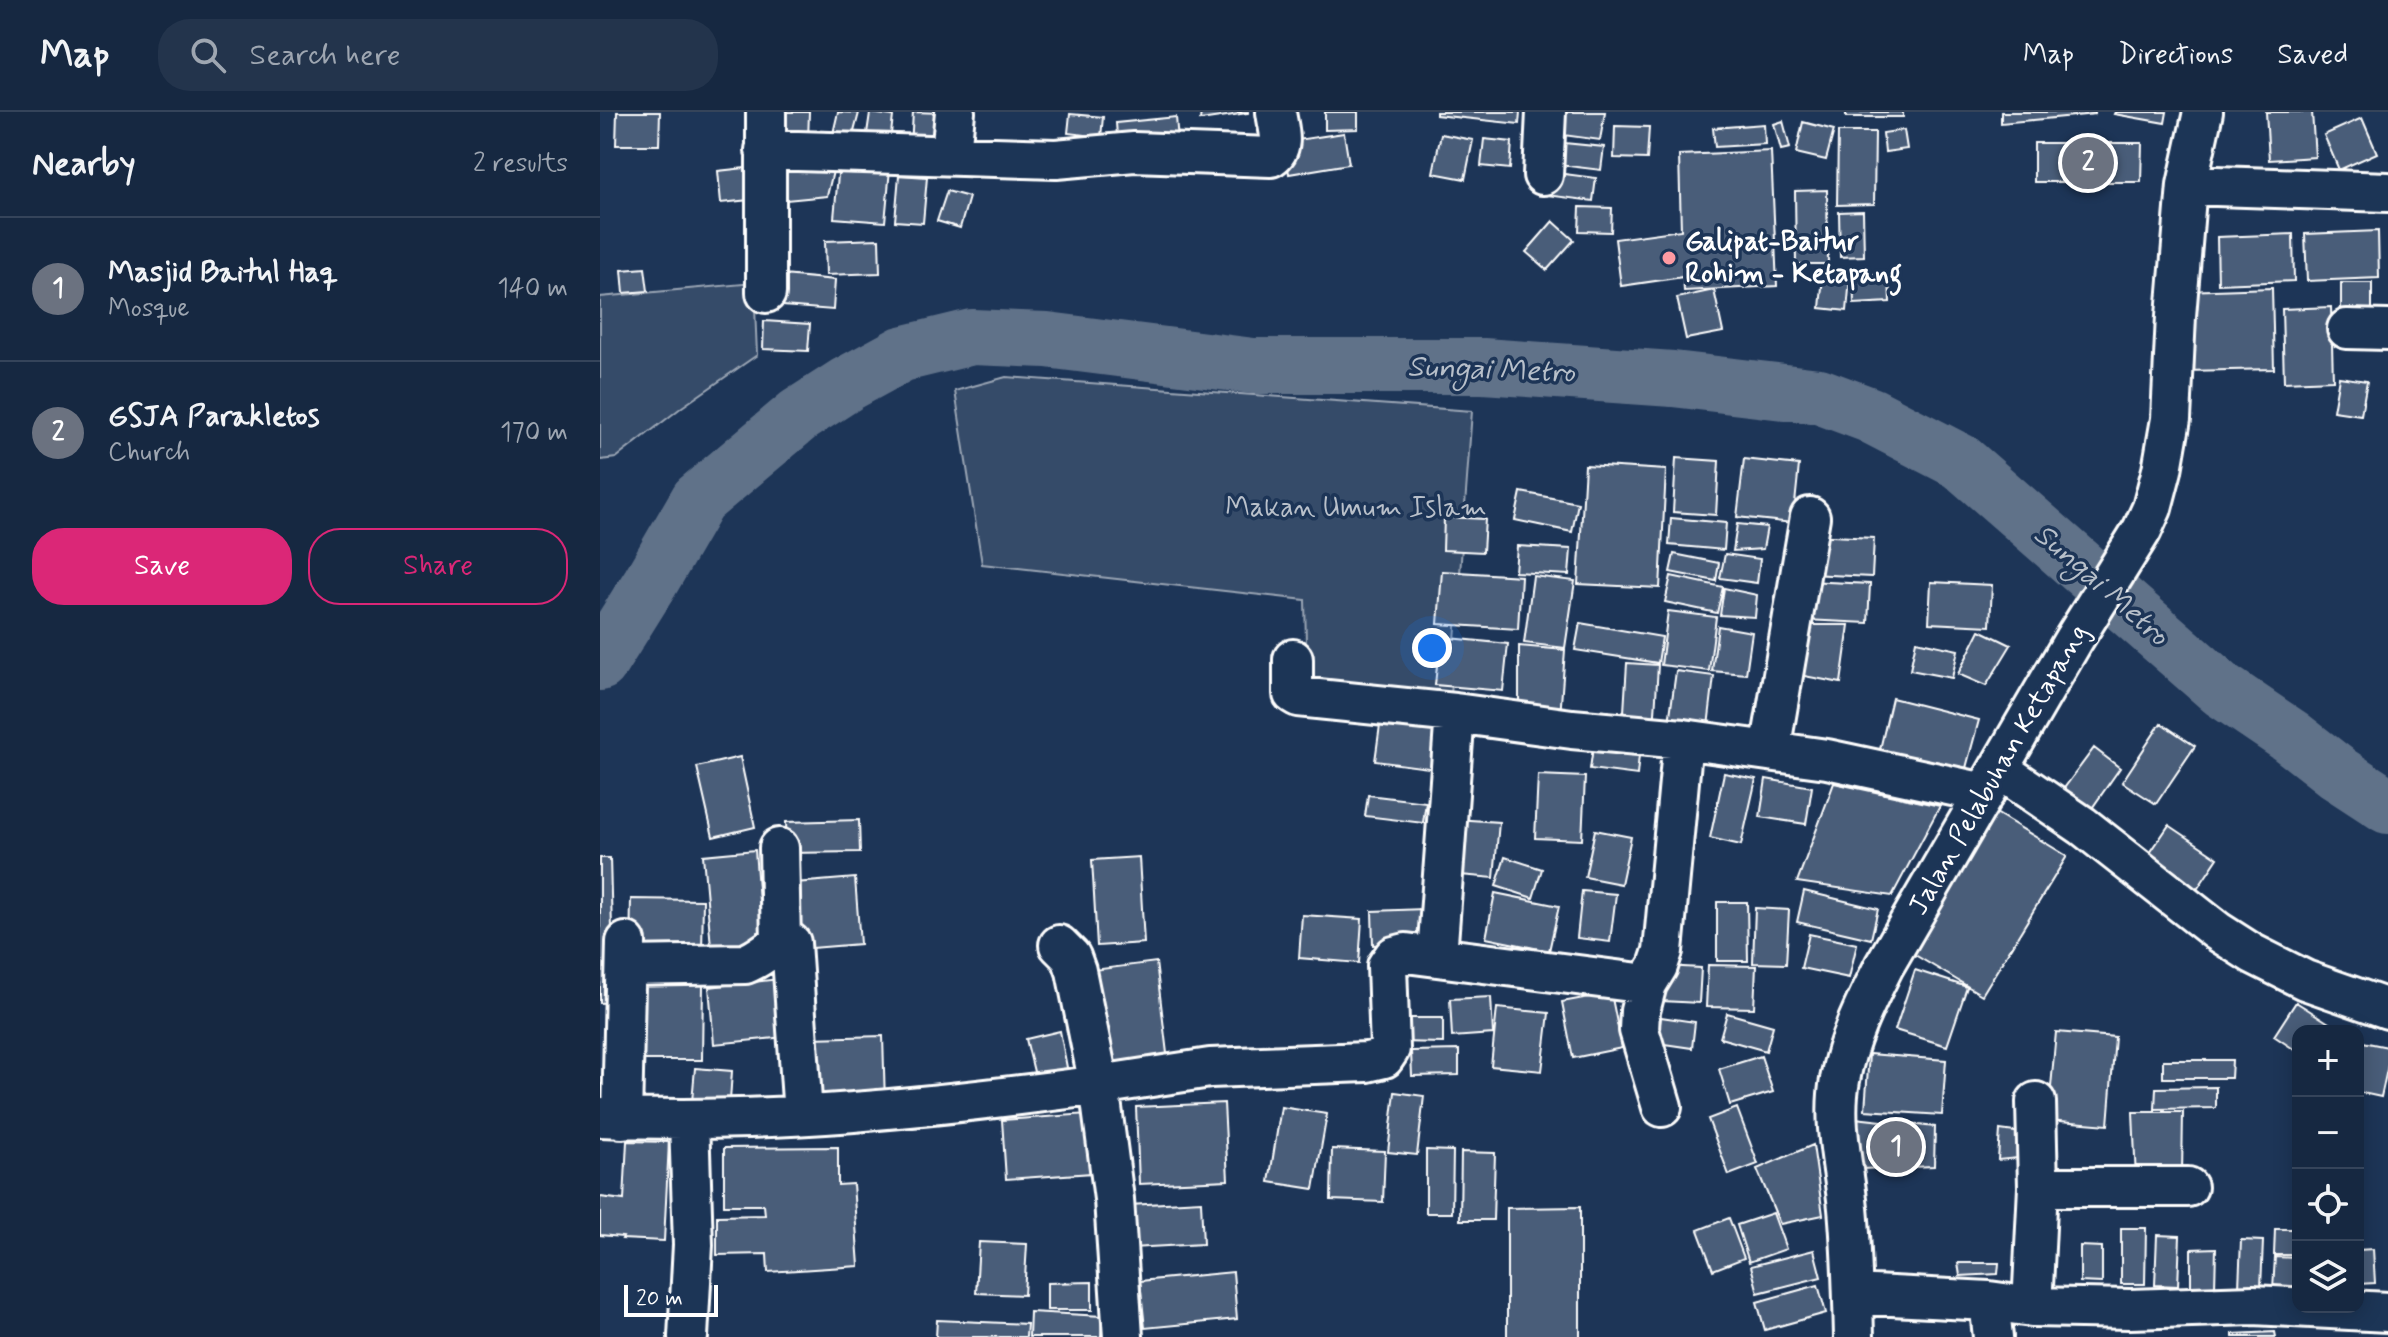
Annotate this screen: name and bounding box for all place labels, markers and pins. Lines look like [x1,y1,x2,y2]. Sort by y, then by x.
pin: 2 [2062,133,2114,193]
place label: Galipat-Baitur Rohim - Ketapang [1685,224,1902,296]
marker: Galipat-Baitur Rohim - Ketapang [1660,249,1678,267]
pin: 1 [1870,1117,1922,1177]

